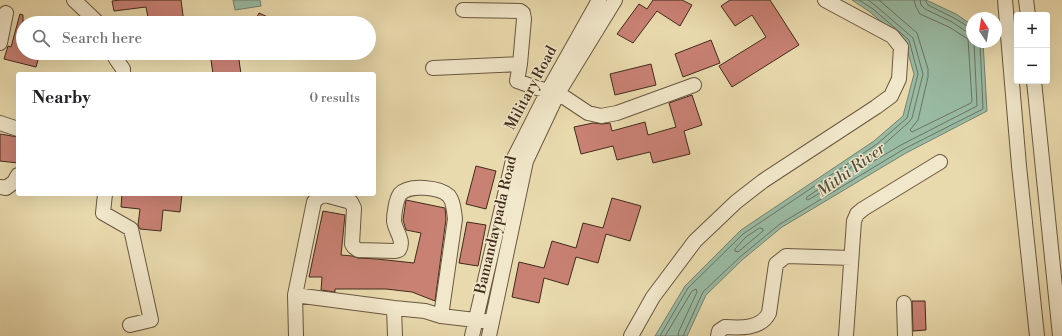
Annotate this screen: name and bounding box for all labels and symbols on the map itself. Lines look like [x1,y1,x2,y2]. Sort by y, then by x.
north arrow [966,12,1002,48]
street label: Military Road [501,42,561,133]
water label: Mithi River [813,138,890,202]
street label: Bamandaypada Road [471,154,521,297]

